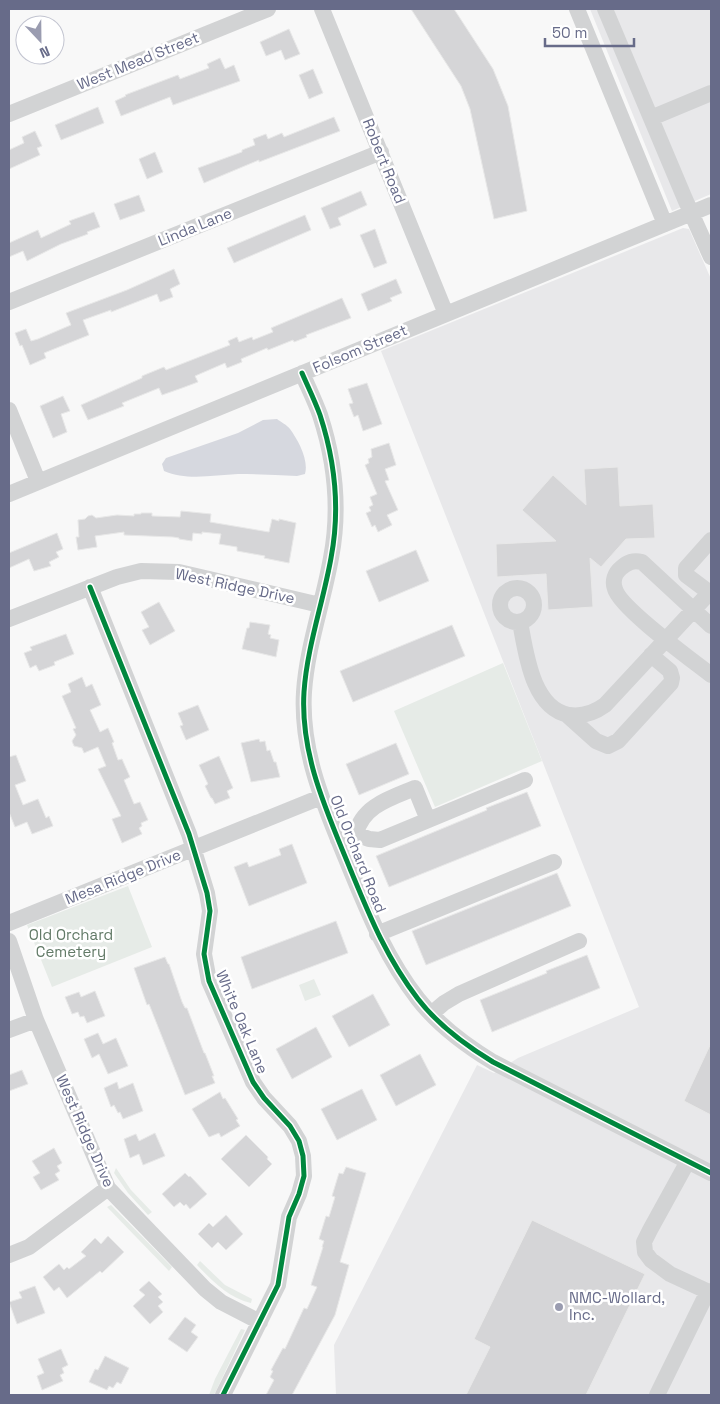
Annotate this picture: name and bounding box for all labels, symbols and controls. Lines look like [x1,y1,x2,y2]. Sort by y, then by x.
north arrow [15,15,65,65]
scale bar [545,15,634,47]
text: 50 m [552,23,587,42]
street label: West Mead Street [74,27,202,94]
text: N [37,42,53,62]
street label: Robert Road [359,115,410,206]
street label: Linda Lane [155,203,235,250]
street label: Folsom Street [310,320,410,377]
street label: West Ridge Drive [174,564,297,607]
street label: Old Orchard Road [326,792,391,915]
street label: Mesa Ridge Drive [62,845,184,908]
park label: Old Orchard Cemetery [29,925,113,961]
street label: White Oak Lane [212,967,273,1077]
street label: West Ridge Drive [52,1071,119,1190]
place label: NMC-Wollard, Inc. [569,1288,665,1324]
marker: NMC-Wollard, Inc. [553,1301,565,1313]

